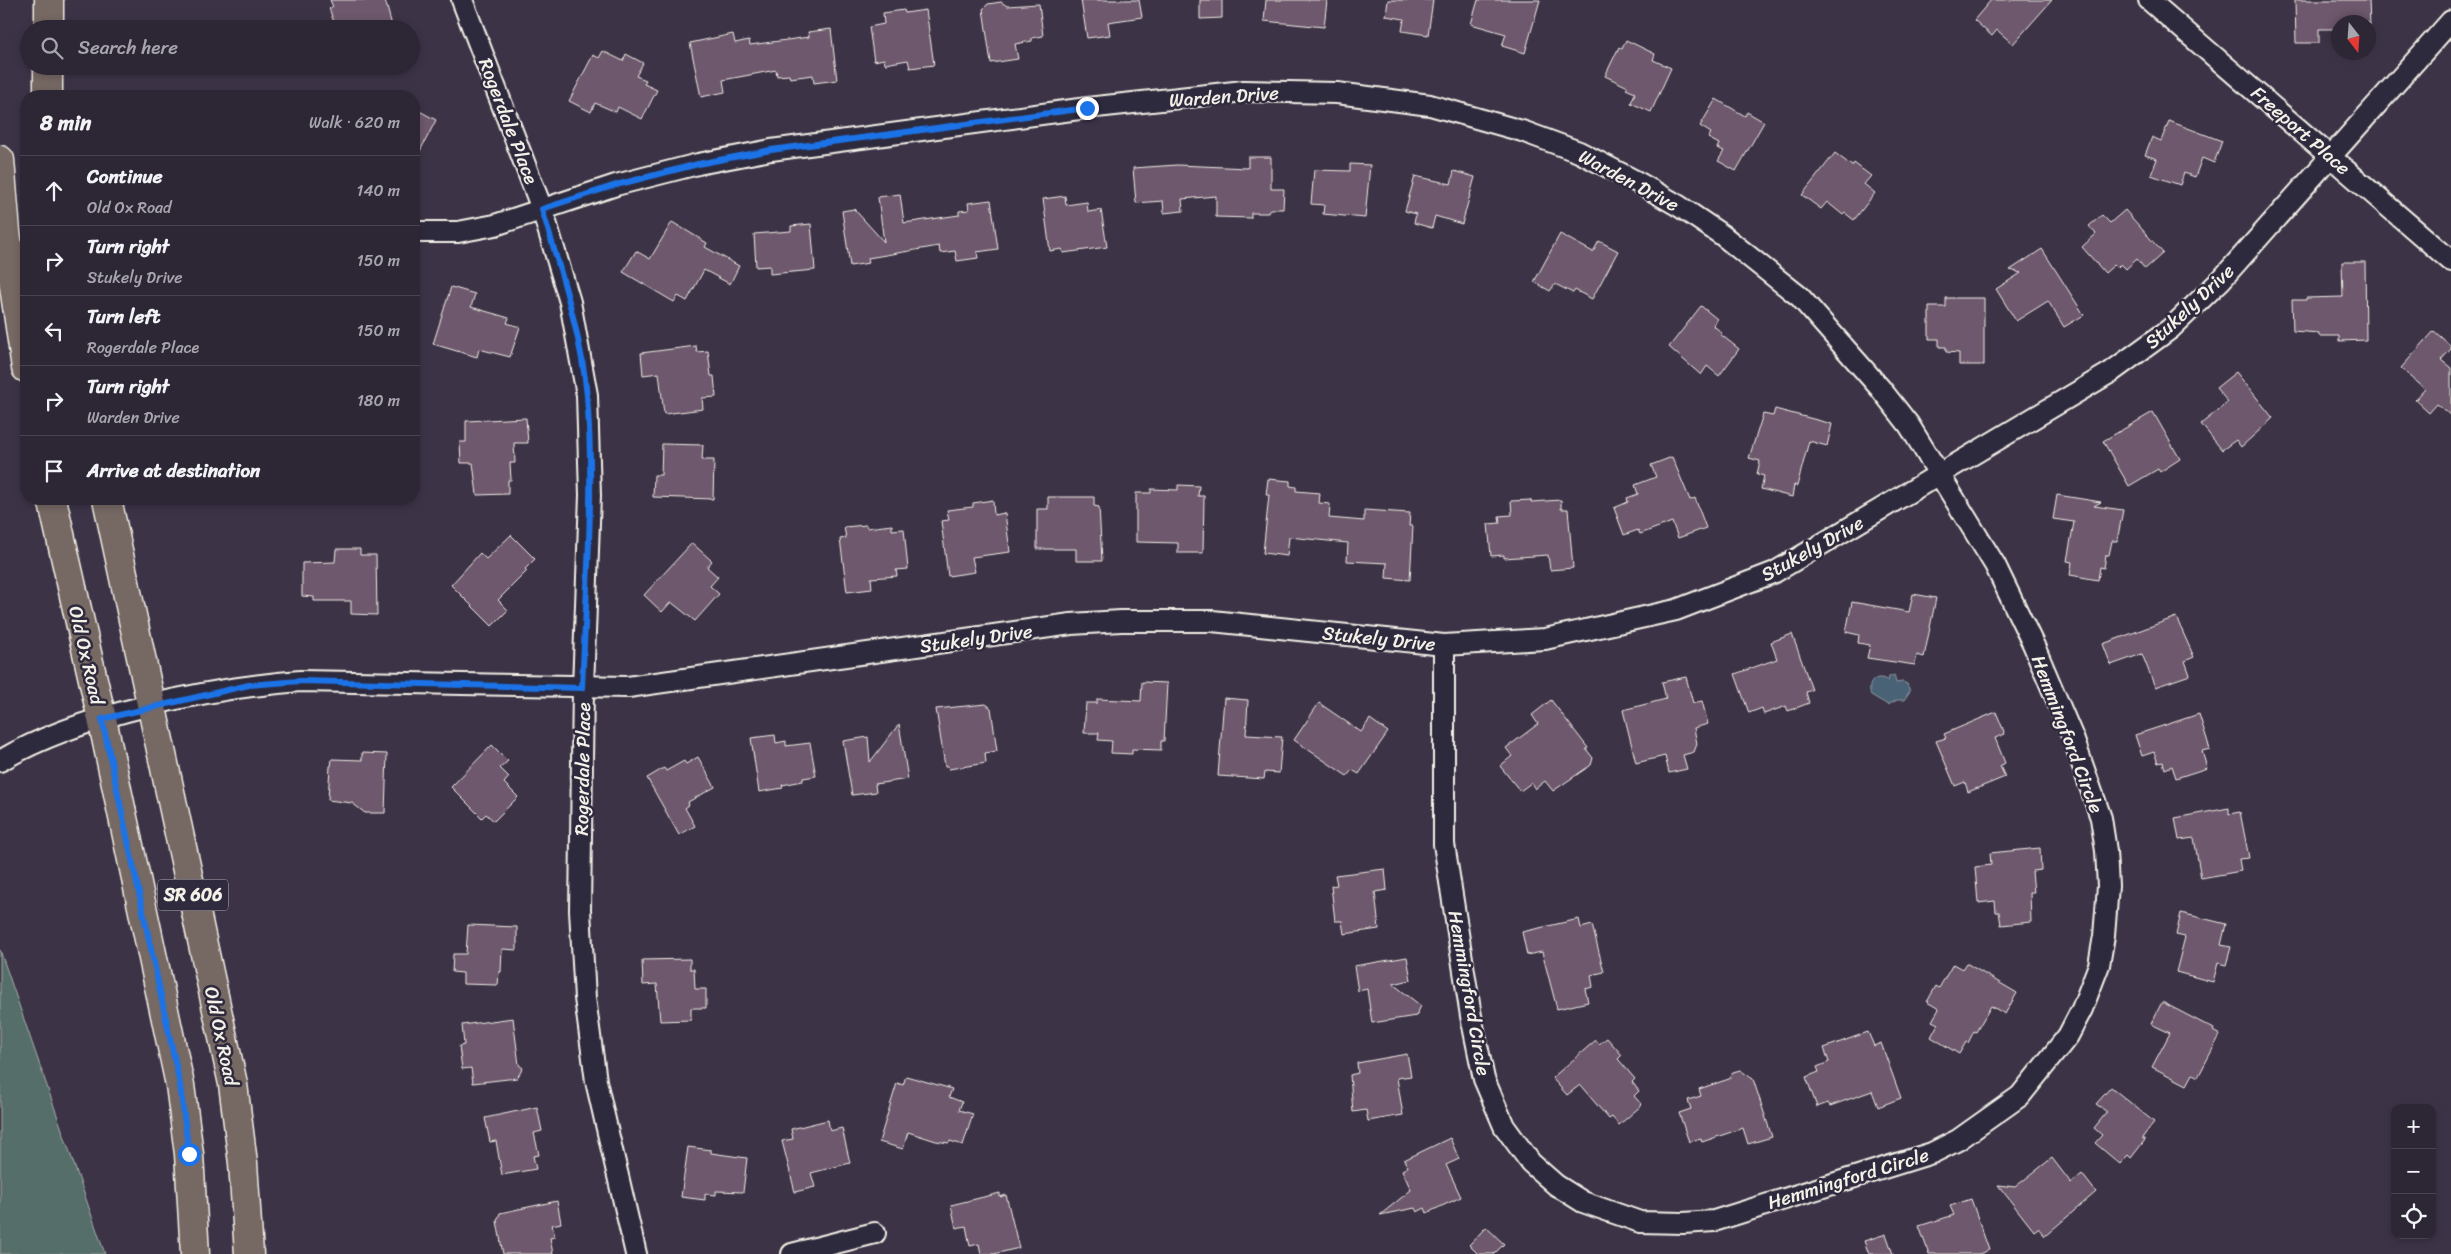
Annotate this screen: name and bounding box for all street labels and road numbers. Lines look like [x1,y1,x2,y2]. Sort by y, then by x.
street label: Rogerdale Place [469,53,548,189]
street label: Warden Drive [1168,76,1280,117]
street label: Freeport Place [2243,77,2358,184]
street label: Warden Drive [1572,140,1685,221]
street label: Stukely Drive [2137,255,2242,357]
street label: Stukely Drive [1755,506,1870,590]
street label: Old Ox Road [59,602,114,710]
street label: Stukely Drive [918,614,1035,663]
street label: Stukely Drive [1321,616,1437,661]
street label: Hemmingford Circle [2022,650,2113,818]
street label: Rogerdale Place [565,702,600,836]
road number: SR 606 [158,880,228,910]
street label: Hemmingford Circle [1439,908,1500,1079]
street label: Old Ox Road [195,984,248,1091]
street label: Hemmingford Circle [1763,1138,1933,1219]

